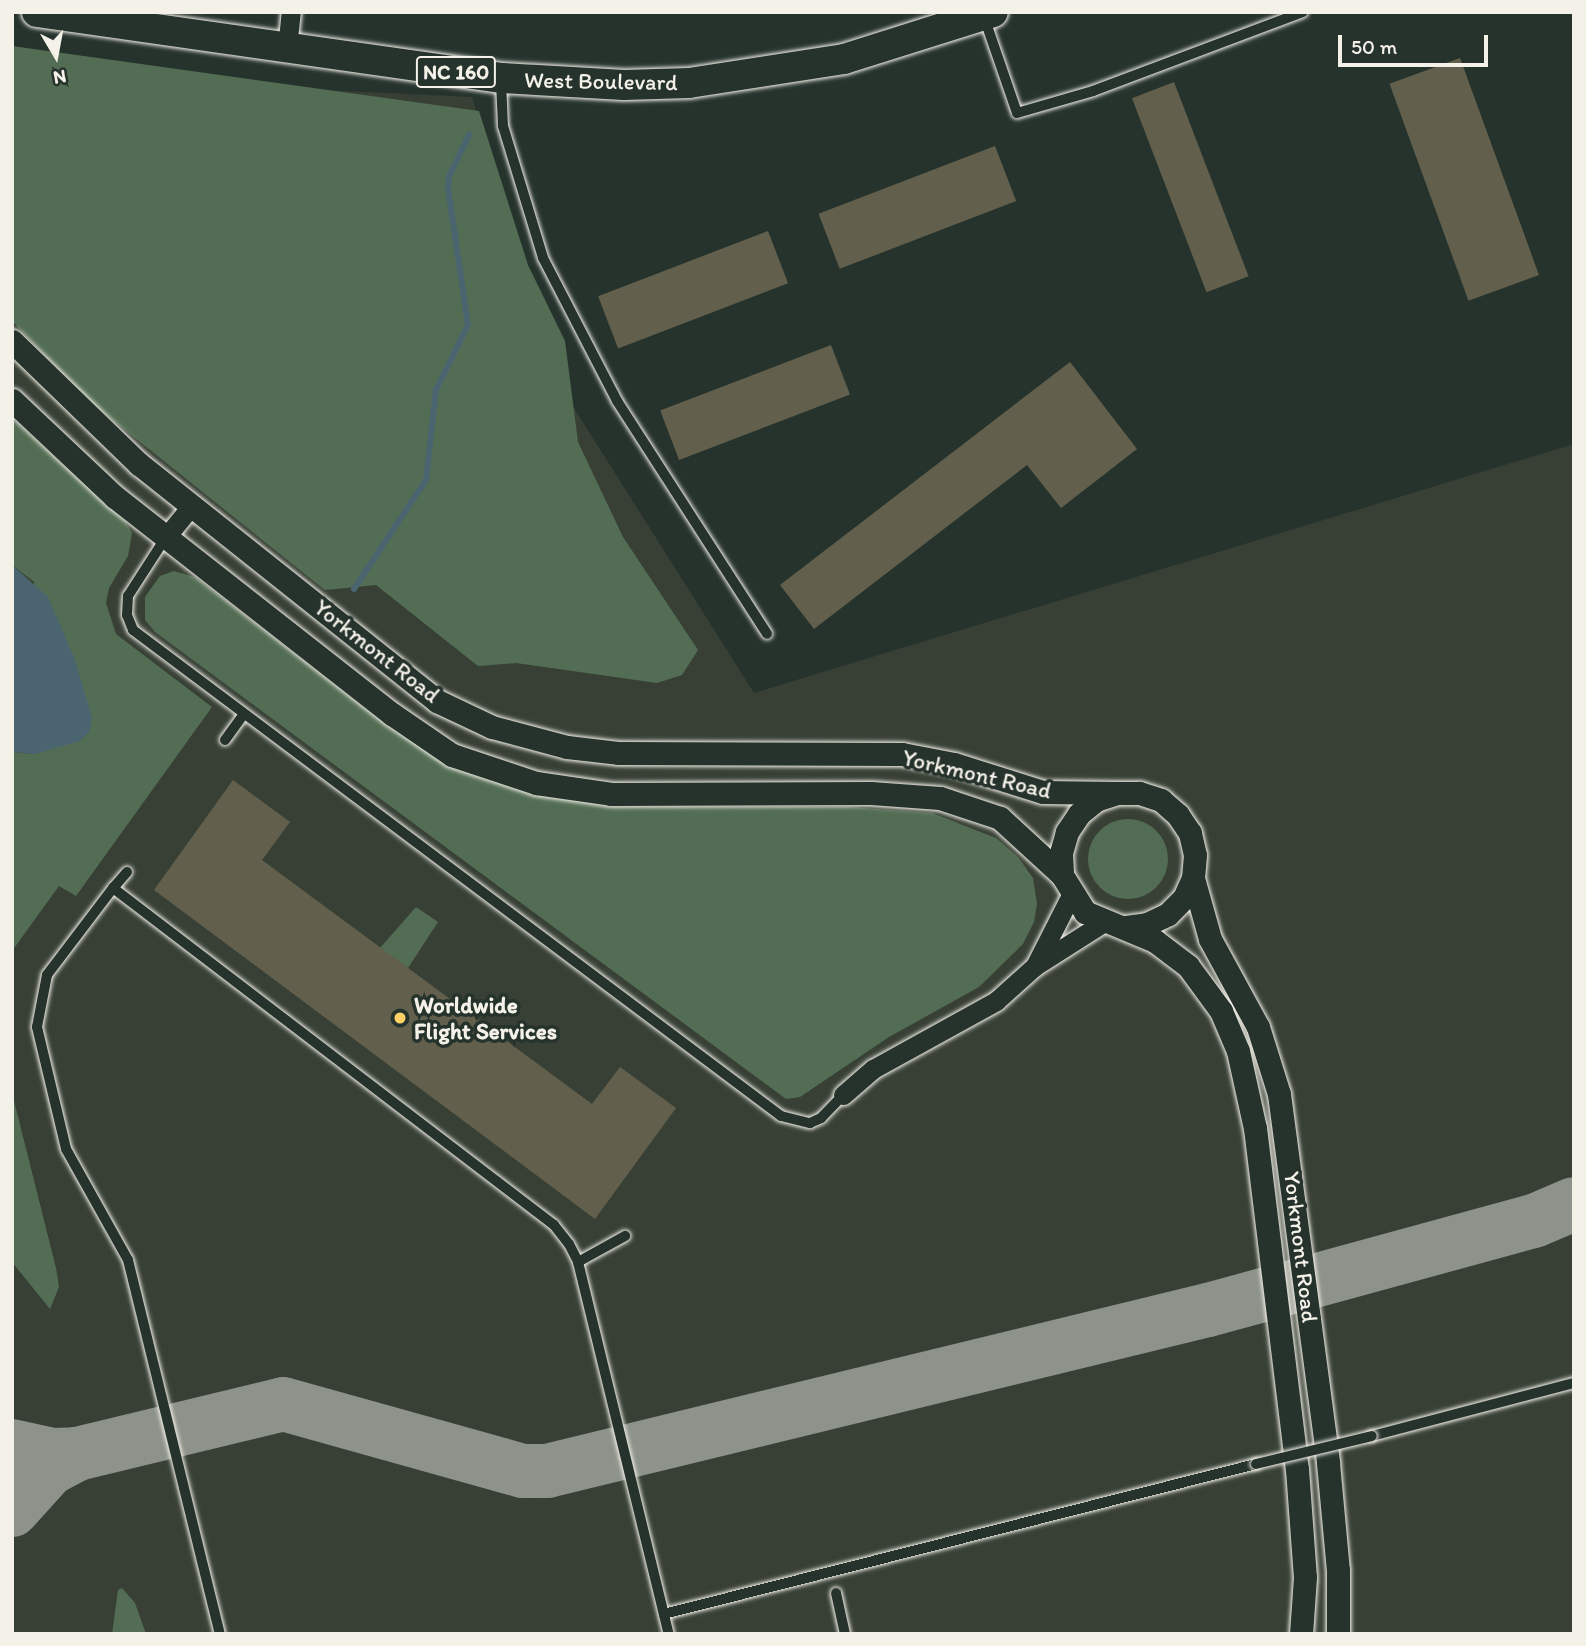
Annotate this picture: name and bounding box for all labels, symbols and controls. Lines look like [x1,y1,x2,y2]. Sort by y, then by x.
north arrow [21,21,91,91]
scale bar [1341,21,1492,65]
text: 50 m [1351,34,1397,59]
road number: NC 160 [416,55,496,90]
text: N [51,65,68,90]
street label: West Boulevard [523,66,679,96]
street label: Yorkmont Road [309,593,445,709]
street label: Yorkmont Road [900,744,1054,804]
place label: Worldwide Flight Services [414,991,558,1045]
marker: Worldwide Flight Services [392,1010,408,1026]
street label: Yorkmont Road [1278,1170,1324,1324]

